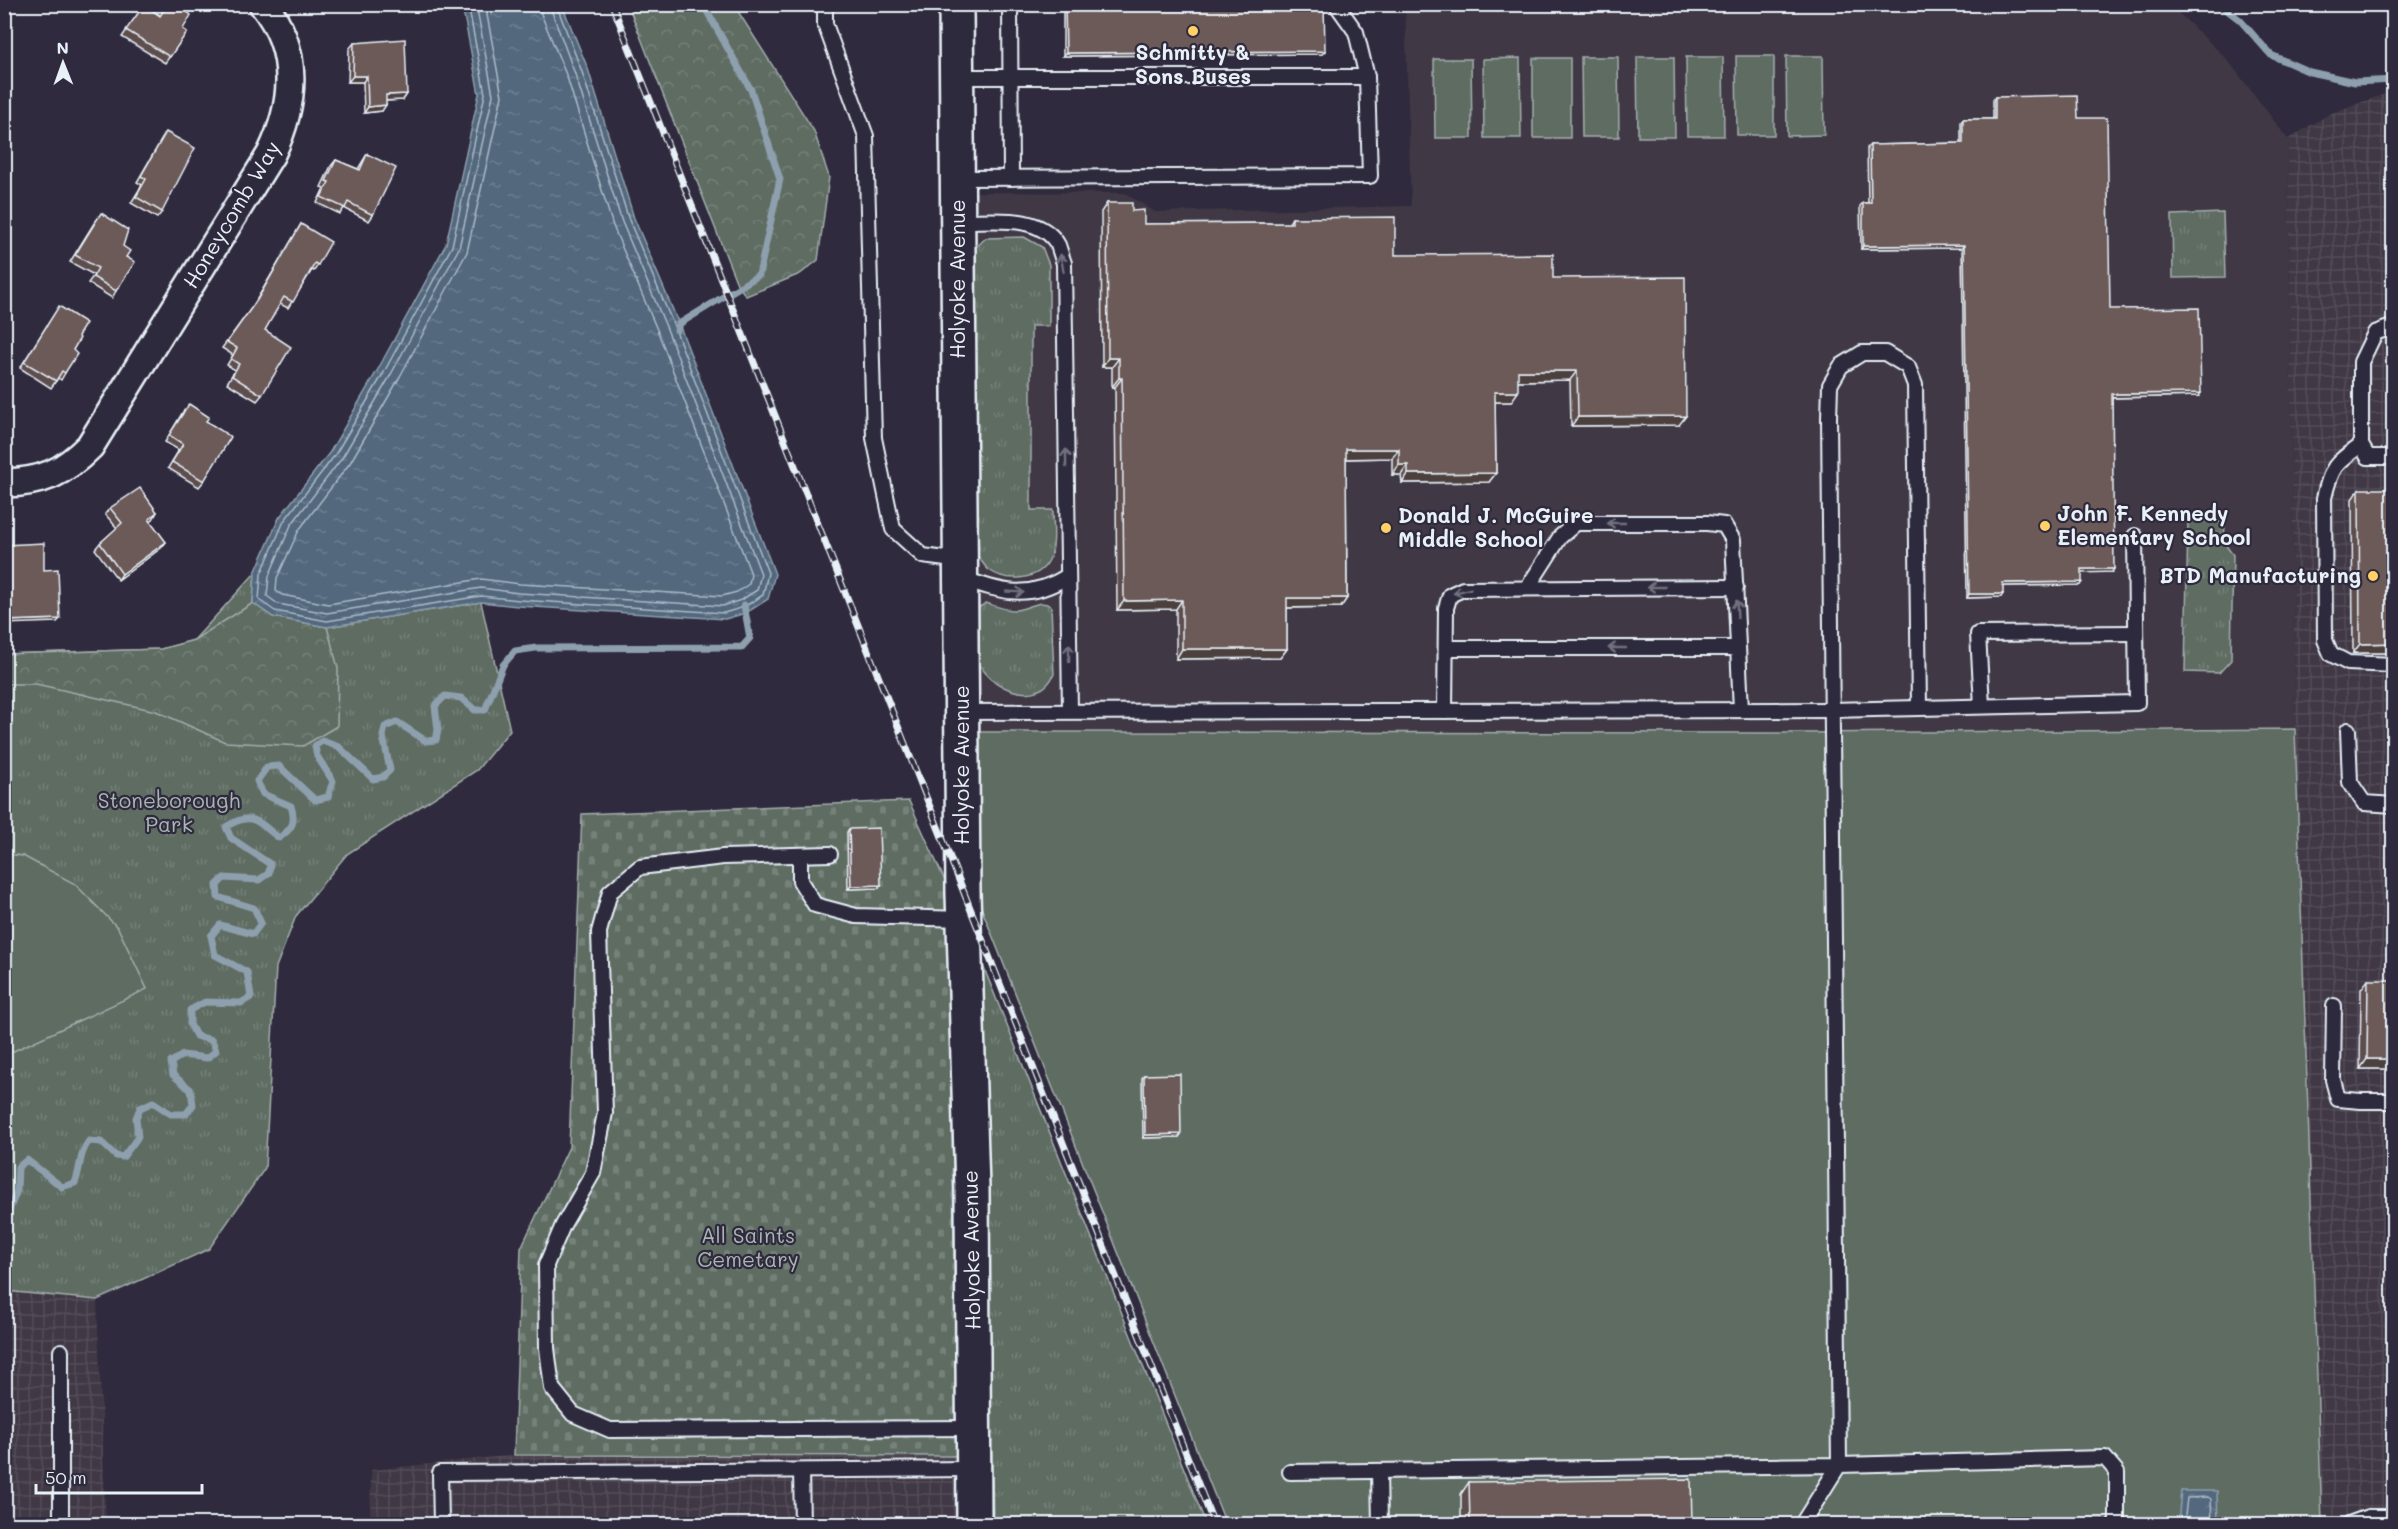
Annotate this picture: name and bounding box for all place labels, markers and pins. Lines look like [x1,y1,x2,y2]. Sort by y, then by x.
marker: Schmitty & Sons Buses [1186,24,1200,38]
place label: Schmitty & Sons Buses [1135,38,1251,89]
place label: John F. Kennedy Elementary School [2057,499,2251,551]
place label: Donald J. McGuire Middle School [1398,501,1593,552]
marker: John F. Kennedy Elementary School [2038,519,2052,533]
marker: Donald J. McGuire Middle School [1379,521,1393,535]
place label: BTD Manufacturing [2159,561,2361,588]
marker: BTD Manufacturing [2366,569,2380,583]

